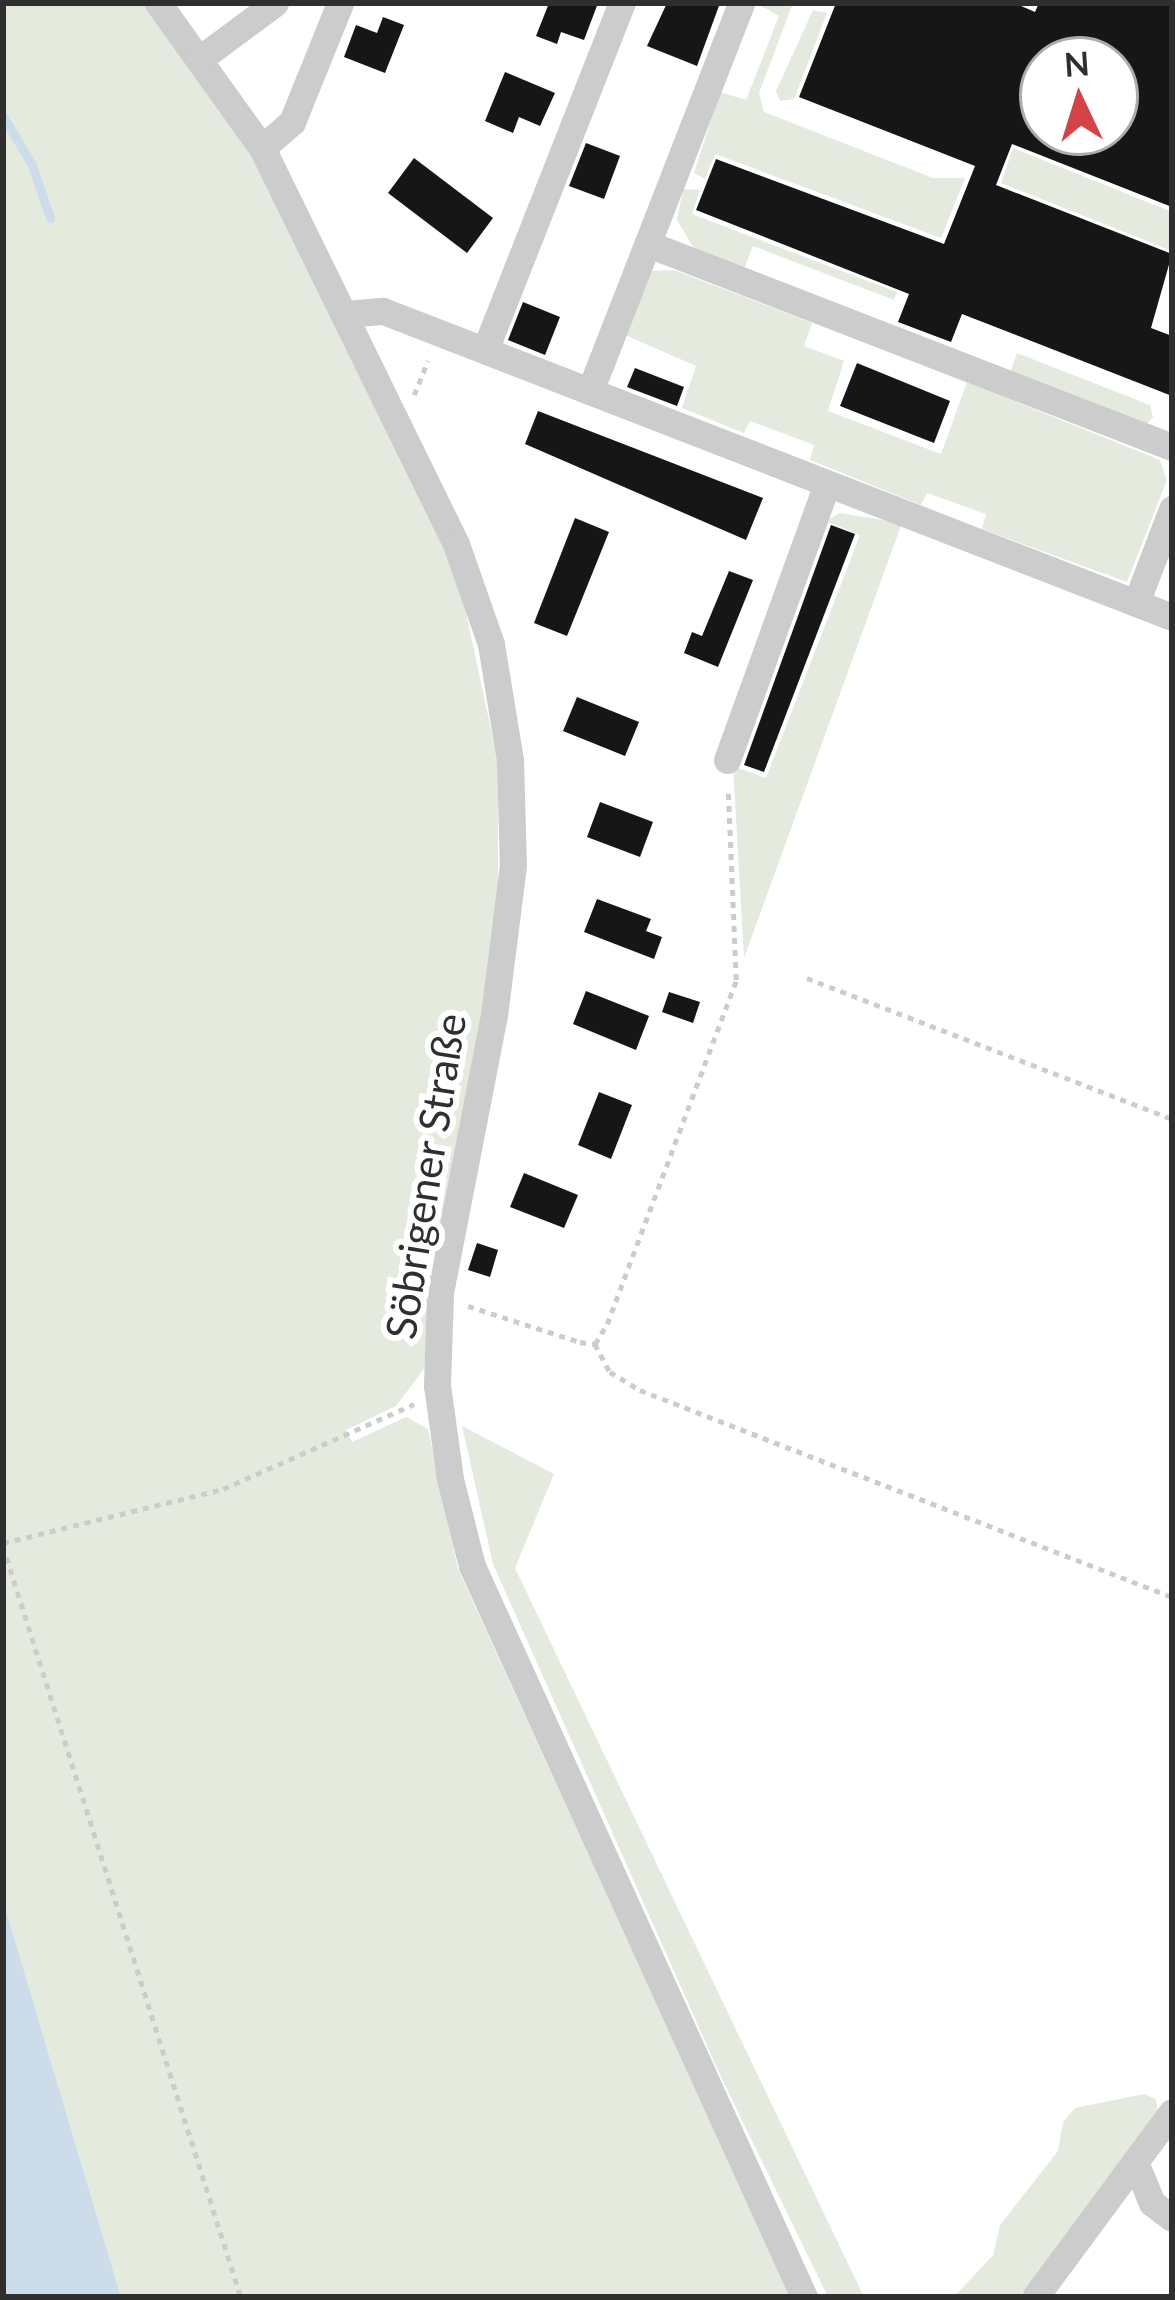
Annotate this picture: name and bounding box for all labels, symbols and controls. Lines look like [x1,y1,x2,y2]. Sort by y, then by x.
north arrow [1019,36,1139,156]
text: N [1063,42,1091,84]
street label: Söbrigener Straße [374,1009,476,1343]

